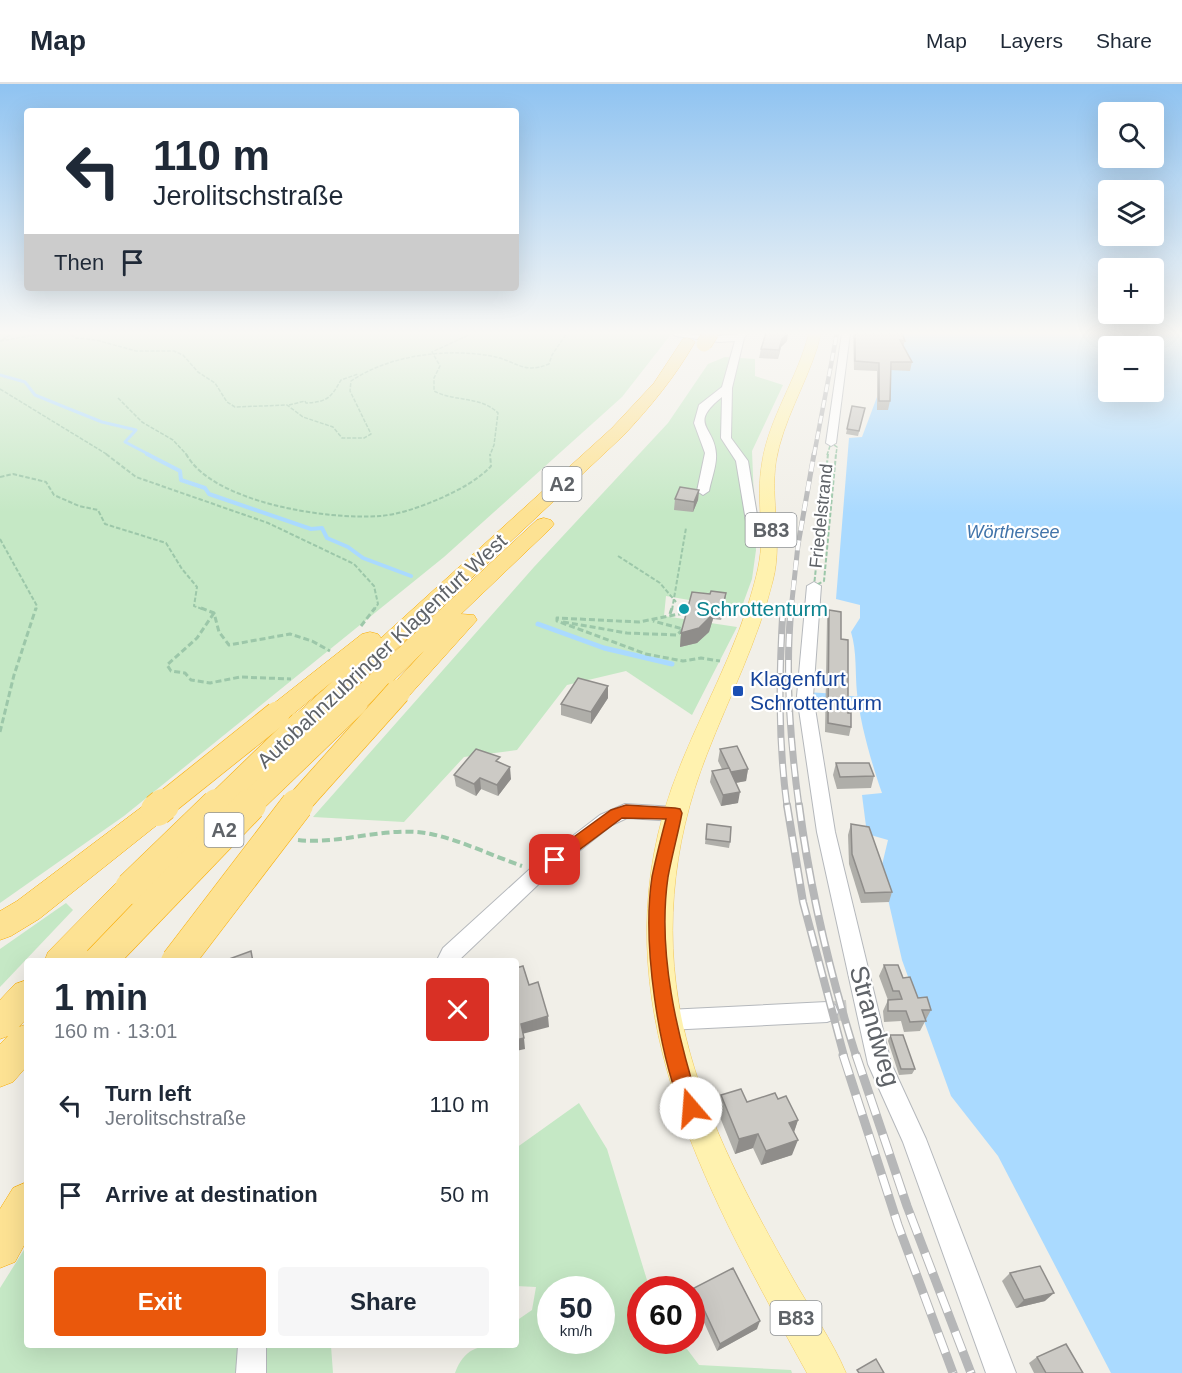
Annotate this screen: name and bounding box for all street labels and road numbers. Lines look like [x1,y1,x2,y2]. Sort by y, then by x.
street label: Friedelstrand [806,463,836,569]
road number: A2 [542,467,582,501]
road number: B83 [746,513,796,547]
street label: Autobahnzubringer Klagenfurt West [252,529,511,772]
road number: A2 [204,813,244,847]
street label: Strandweg [843,962,907,1090]
road number: B83 [770,1301,822,1335]

